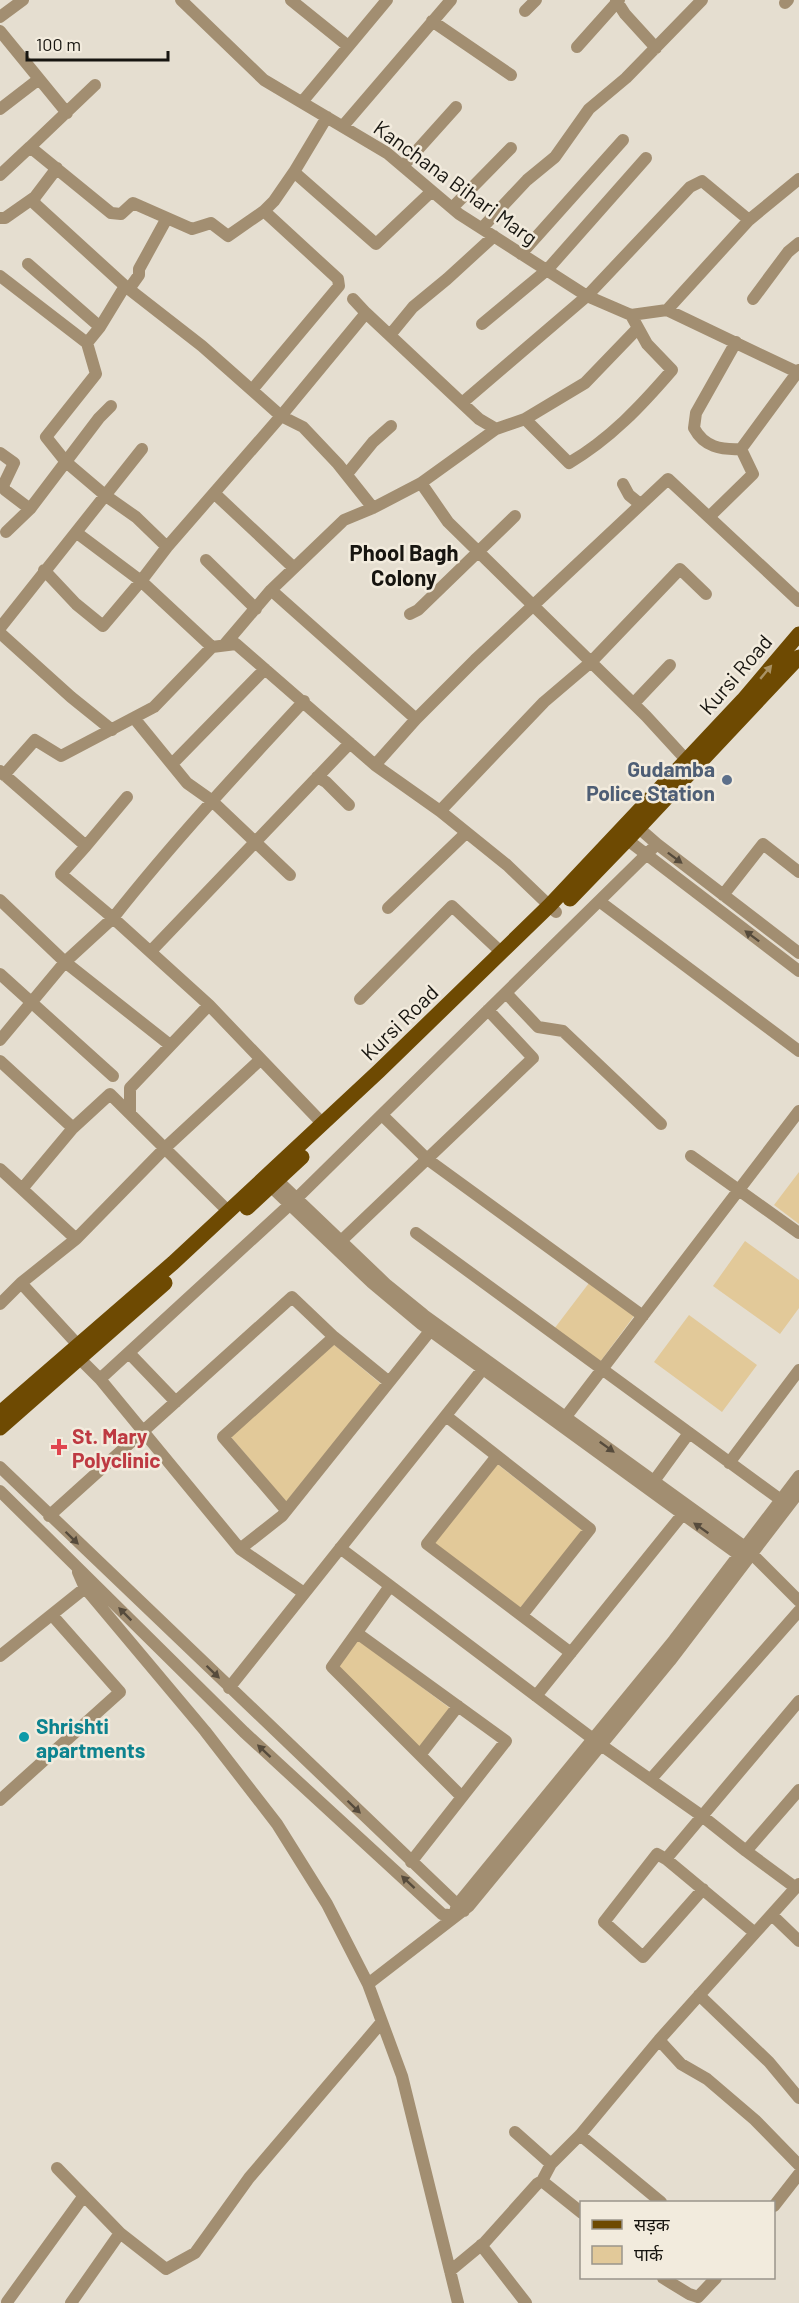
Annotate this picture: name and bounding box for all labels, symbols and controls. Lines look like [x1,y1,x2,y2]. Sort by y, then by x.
scale bar [27,24,168,62]
text: 100 m [36,33,81,55]
street label: Kanchana Bihari Marg [369,114,543,250]
district label: Phool Bagh Colony [350,539,458,590]
street label: Kursi Road [693,629,777,719]
one-way arrow [759,665,772,680]
place label: Gudamba Police Station [586,756,715,805]
marker: Gudamba Police Station [720,773,734,787]
one-way arrow [667,852,683,864]
one-way arrow [745,930,760,942]
street label: Kursi Road [355,979,443,1065]
place label: St. Mary Polyclinic [72,1423,161,1472]
marker: St. Mary Polyclinic [50,1438,68,1456]
one-way arrow [599,1441,615,1453]
one-way arrow [693,1523,709,1534]
one-way arrow [65,1530,79,1544]
one-way arrow [118,1608,132,1622]
one-way arrow [206,1665,220,1679]
place label: Shrishti apartments [36,1713,145,1762]
marker: Shrishti apartments [17,1730,31,1744]
one-way arrow [258,1744,272,1758]
one-way arrow [346,1800,361,1814]
one-way arrow [401,1876,416,1889]
legend [580,2201,775,2279]
text: सड़क [634,2213,671,2235]
text: पार्क [634,2243,664,2265]

